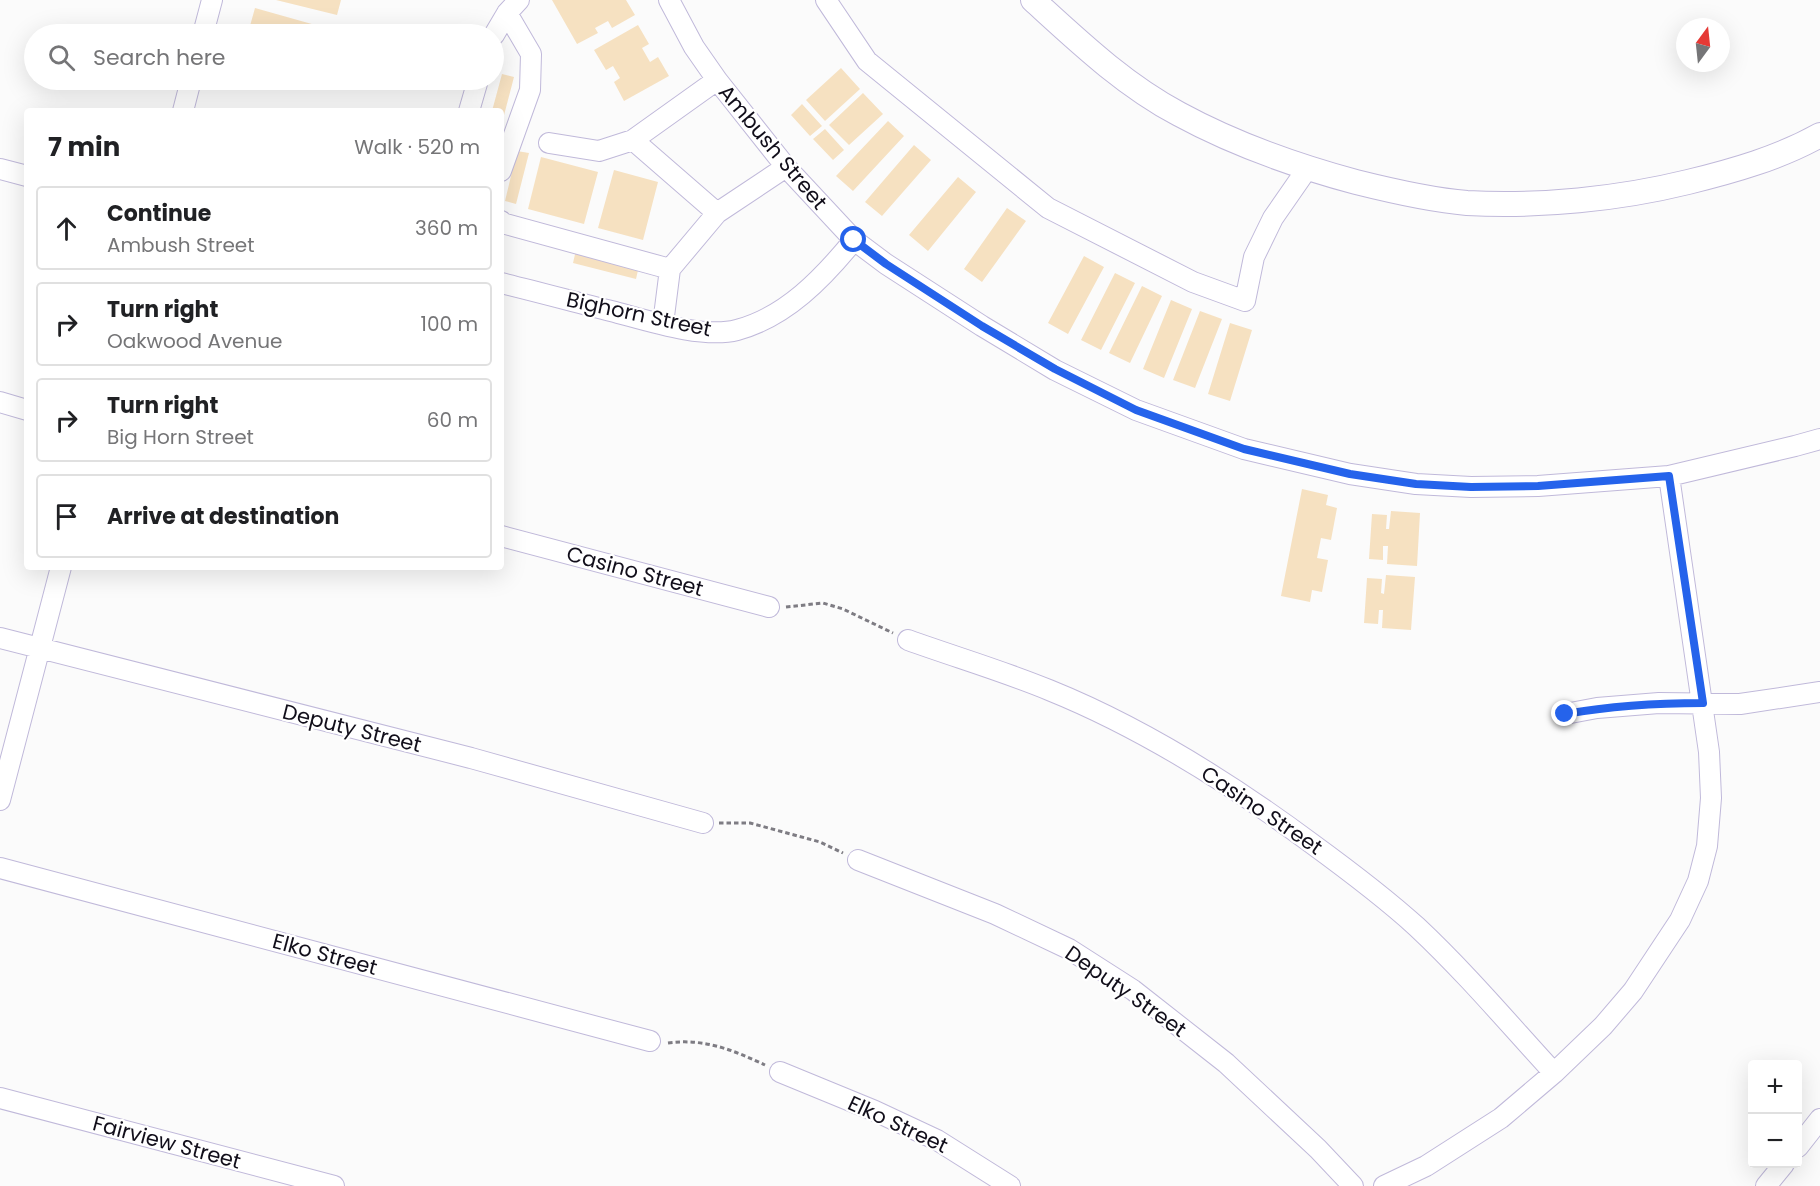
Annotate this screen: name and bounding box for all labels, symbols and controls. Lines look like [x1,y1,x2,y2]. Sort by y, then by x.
north arrow [1676,18,1730,72]
search box [24,24,504,90]
icon: search [45,41,78,74]
text: Search here [93,42,226,73]
street label: Ambush Street [712,78,834,216]
text: 7 min [48,129,120,165]
text: Walk · 520 m [354,133,480,161]
text: Continue [107,198,211,229]
icon: ahead [50,212,83,245]
text: 360 m [415,214,478,242]
route start [840,226,866,252]
text: Ambush Street [107,231,255,259]
street label: Bighorn Street [564,284,714,344]
text: Turn right [107,294,218,325]
icon: right [50,308,83,341]
text: 100 m [421,310,478,338]
text: Oakwood Avenue [107,327,283,355]
text: Turn right [107,390,218,421]
icon: right [50,404,83,437]
text: 60 m [427,406,478,434]
text: Big Horn Street [107,423,254,451]
icon: arrive [50,500,83,533]
text: Arrive at destination [107,501,339,532]
street label: Casino Street [563,539,707,603]
street label: Deputy Street [280,697,424,759]
route end [1551,700,1577,726]
street label: Casino Street [1196,759,1328,861]
street label: Elko Street [269,926,381,982]
street label: Deputy Street [1059,938,1193,1044]
map controls [1748,1060,1802,1168]
button: + [1748,1060,1802,1114]
street label: Elko Street [843,1088,953,1160]
street label: Fairview Street [90,1108,244,1176]
button: − [1748,1114,1802,1168]

